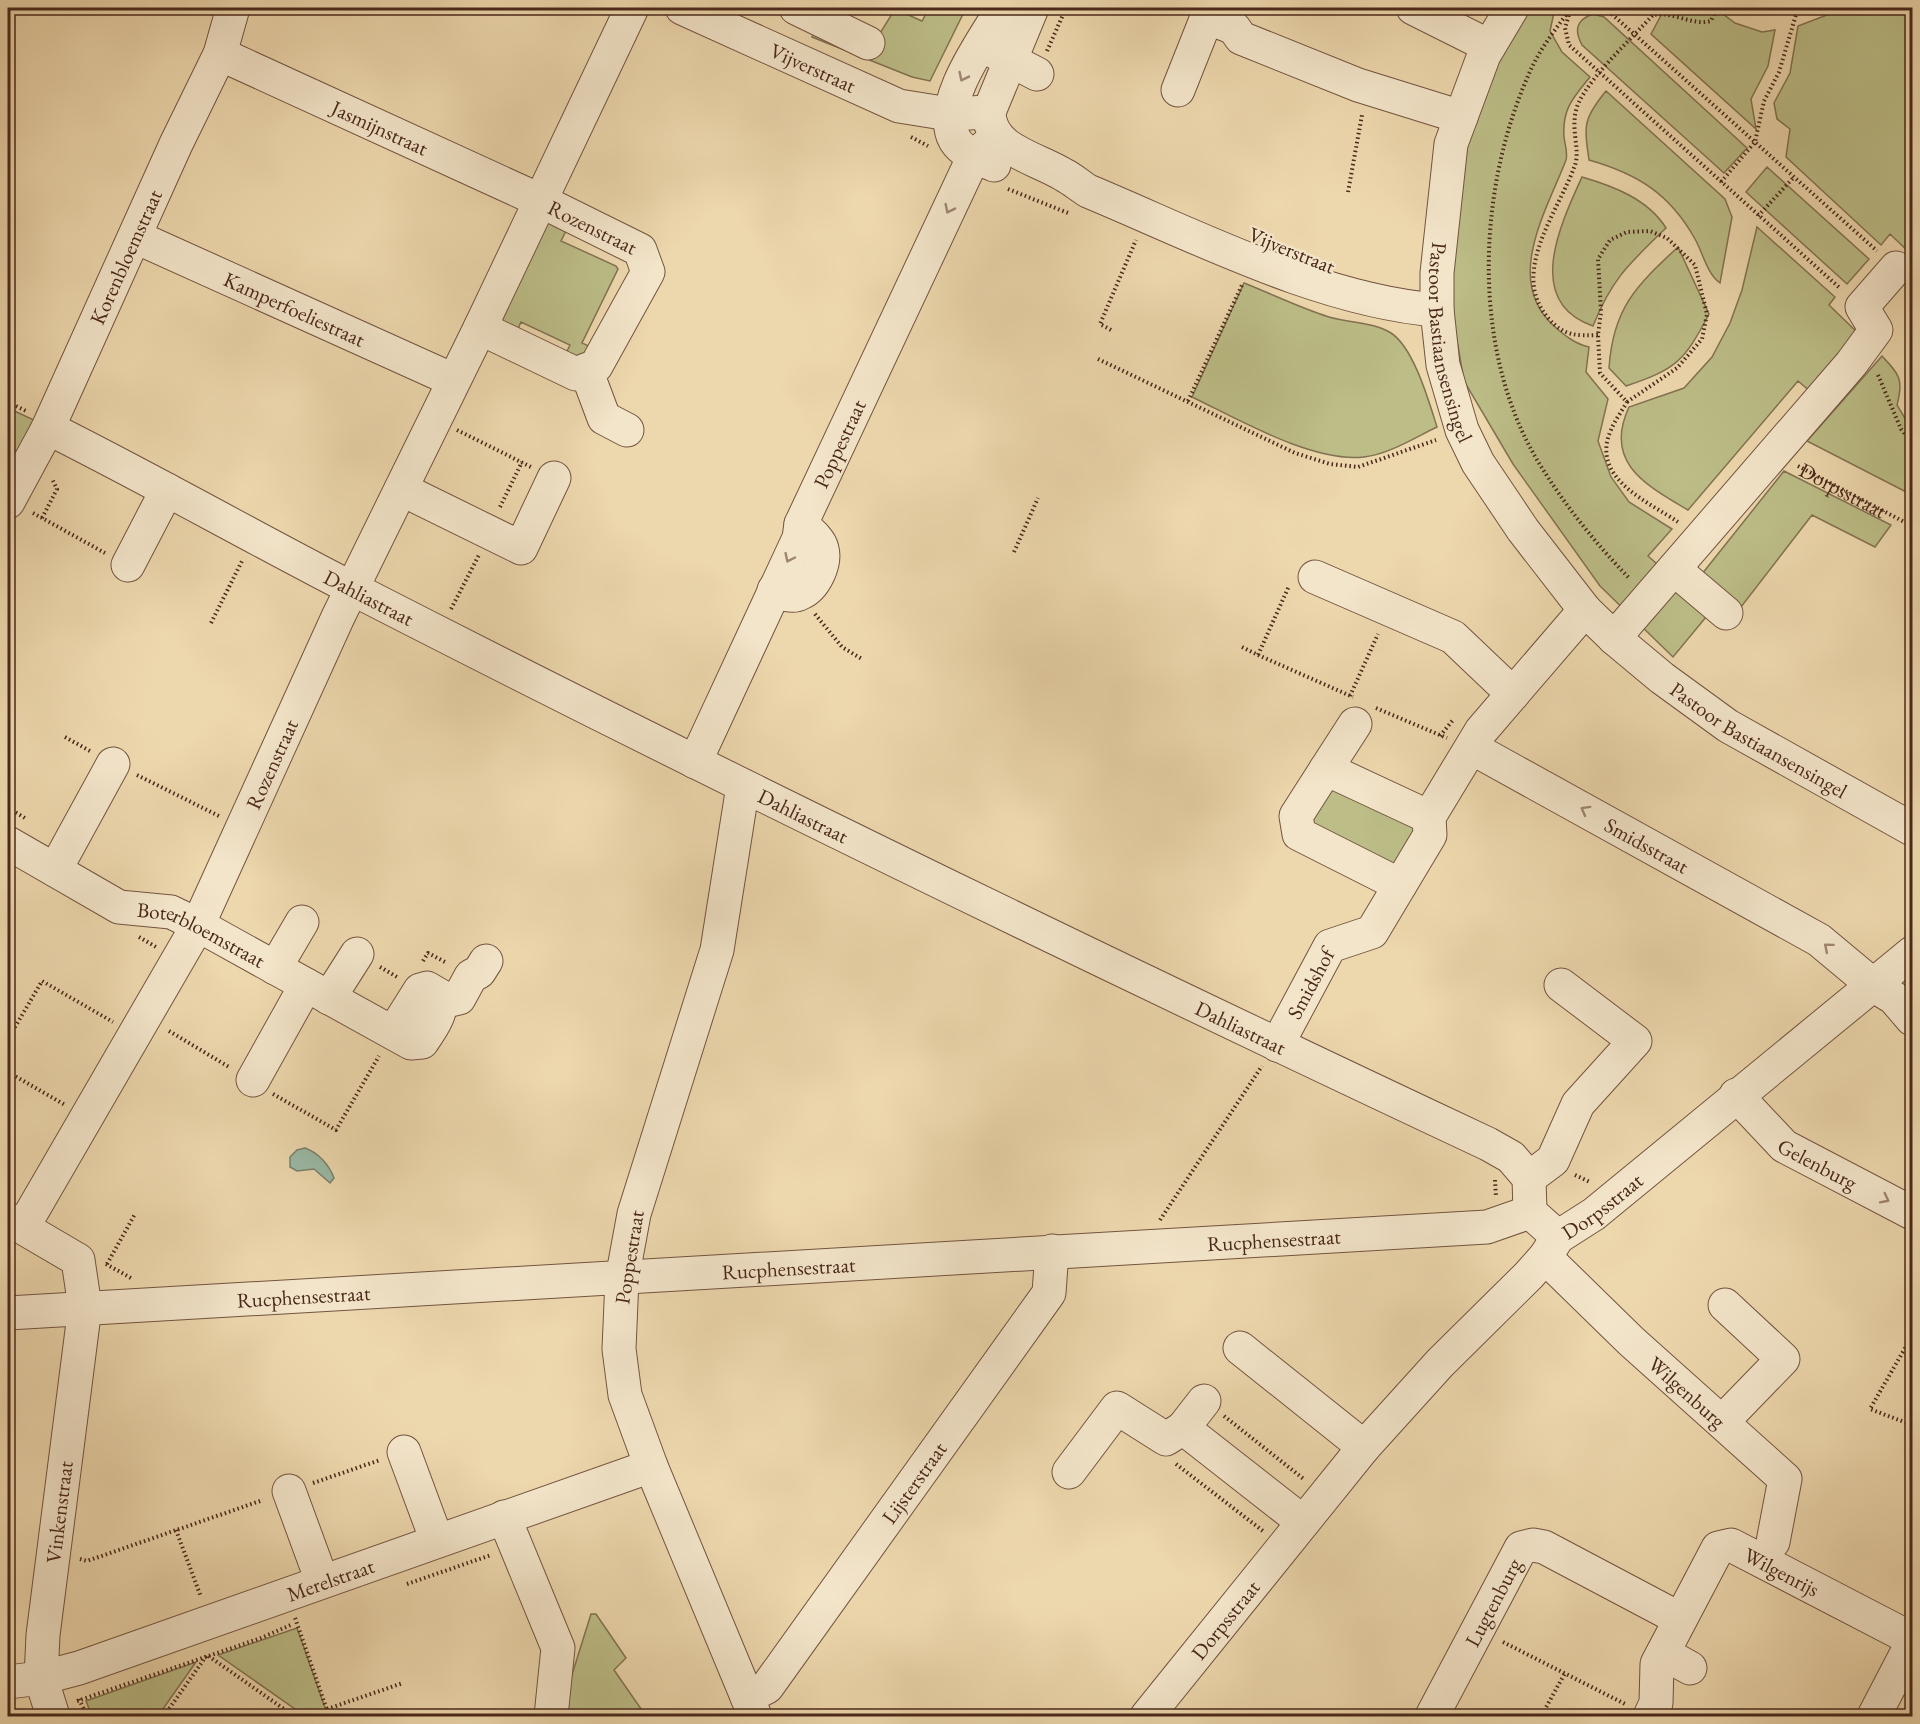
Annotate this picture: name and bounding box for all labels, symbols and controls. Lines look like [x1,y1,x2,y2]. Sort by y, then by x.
street label: Vijverstraat [766,36,861,99]
one-way arrow [959,70,971,81]
street label: Jasmijnstraat [326,93,433,161]
street label: Korenbloemstraat [83,185,168,329]
street label: Rozenstraat [544,193,642,260]
one-way arrow [944,203,956,214]
street label: Vijverstraat [1245,220,1340,280]
street label: Pastoor Bastiaansensingel [1423,241,1479,447]
street label: Kamperfoeliestraat [220,265,370,352]
street label: Poppestraat [806,395,871,492]
street label: Dorpsstraat [1795,456,1892,524]
one-way arrow [785,551,797,562]
street label: Dahliastraat [320,563,419,632]
street label: Pastoor Bastiaansensingel [1665,675,1852,804]
street label: Rozenstraat [239,714,304,813]
street label: Dahliastraat [754,782,853,849]
one-way arrow [1581,806,1592,817]
street label: Smidsstraat [1600,811,1694,879]
street label: Boterbloemstraat [136,895,271,973]
street label: Smidshof [1280,941,1341,1023]
one-way arrow [1824,944,1835,955]
street label: Dahliastraat [1191,994,1291,1060]
street label: Gelenburg [1773,1132,1863,1196]
street label: Dorpsstraat [1556,1166,1648,1245]
one-way arrow [1879,1192,1890,1204]
street label: Poppestraat [608,1208,650,1306]
street label: Rucphensestraat [1206,1222,1342,1257]
street label: Rucphensestraat [721,1250,857,1285]
street label: Rucphensestraat [236,1278,371,1313]
street label: Wilgenburg [1643,1350,1733,1434]
street label: Lijsterstraat [875,1436,952,1529]
street label: Vinkenstraat [39,1459,79,1565]
street label: Wilgenrijs [1740,1541,1824,1602]
street label: Merelstraat [283,1551,378,1607]
street label: Lugtenburg [1458,1552,1527,1651]
street label: Dorpsstraat [1185,1574,1265,1665]

